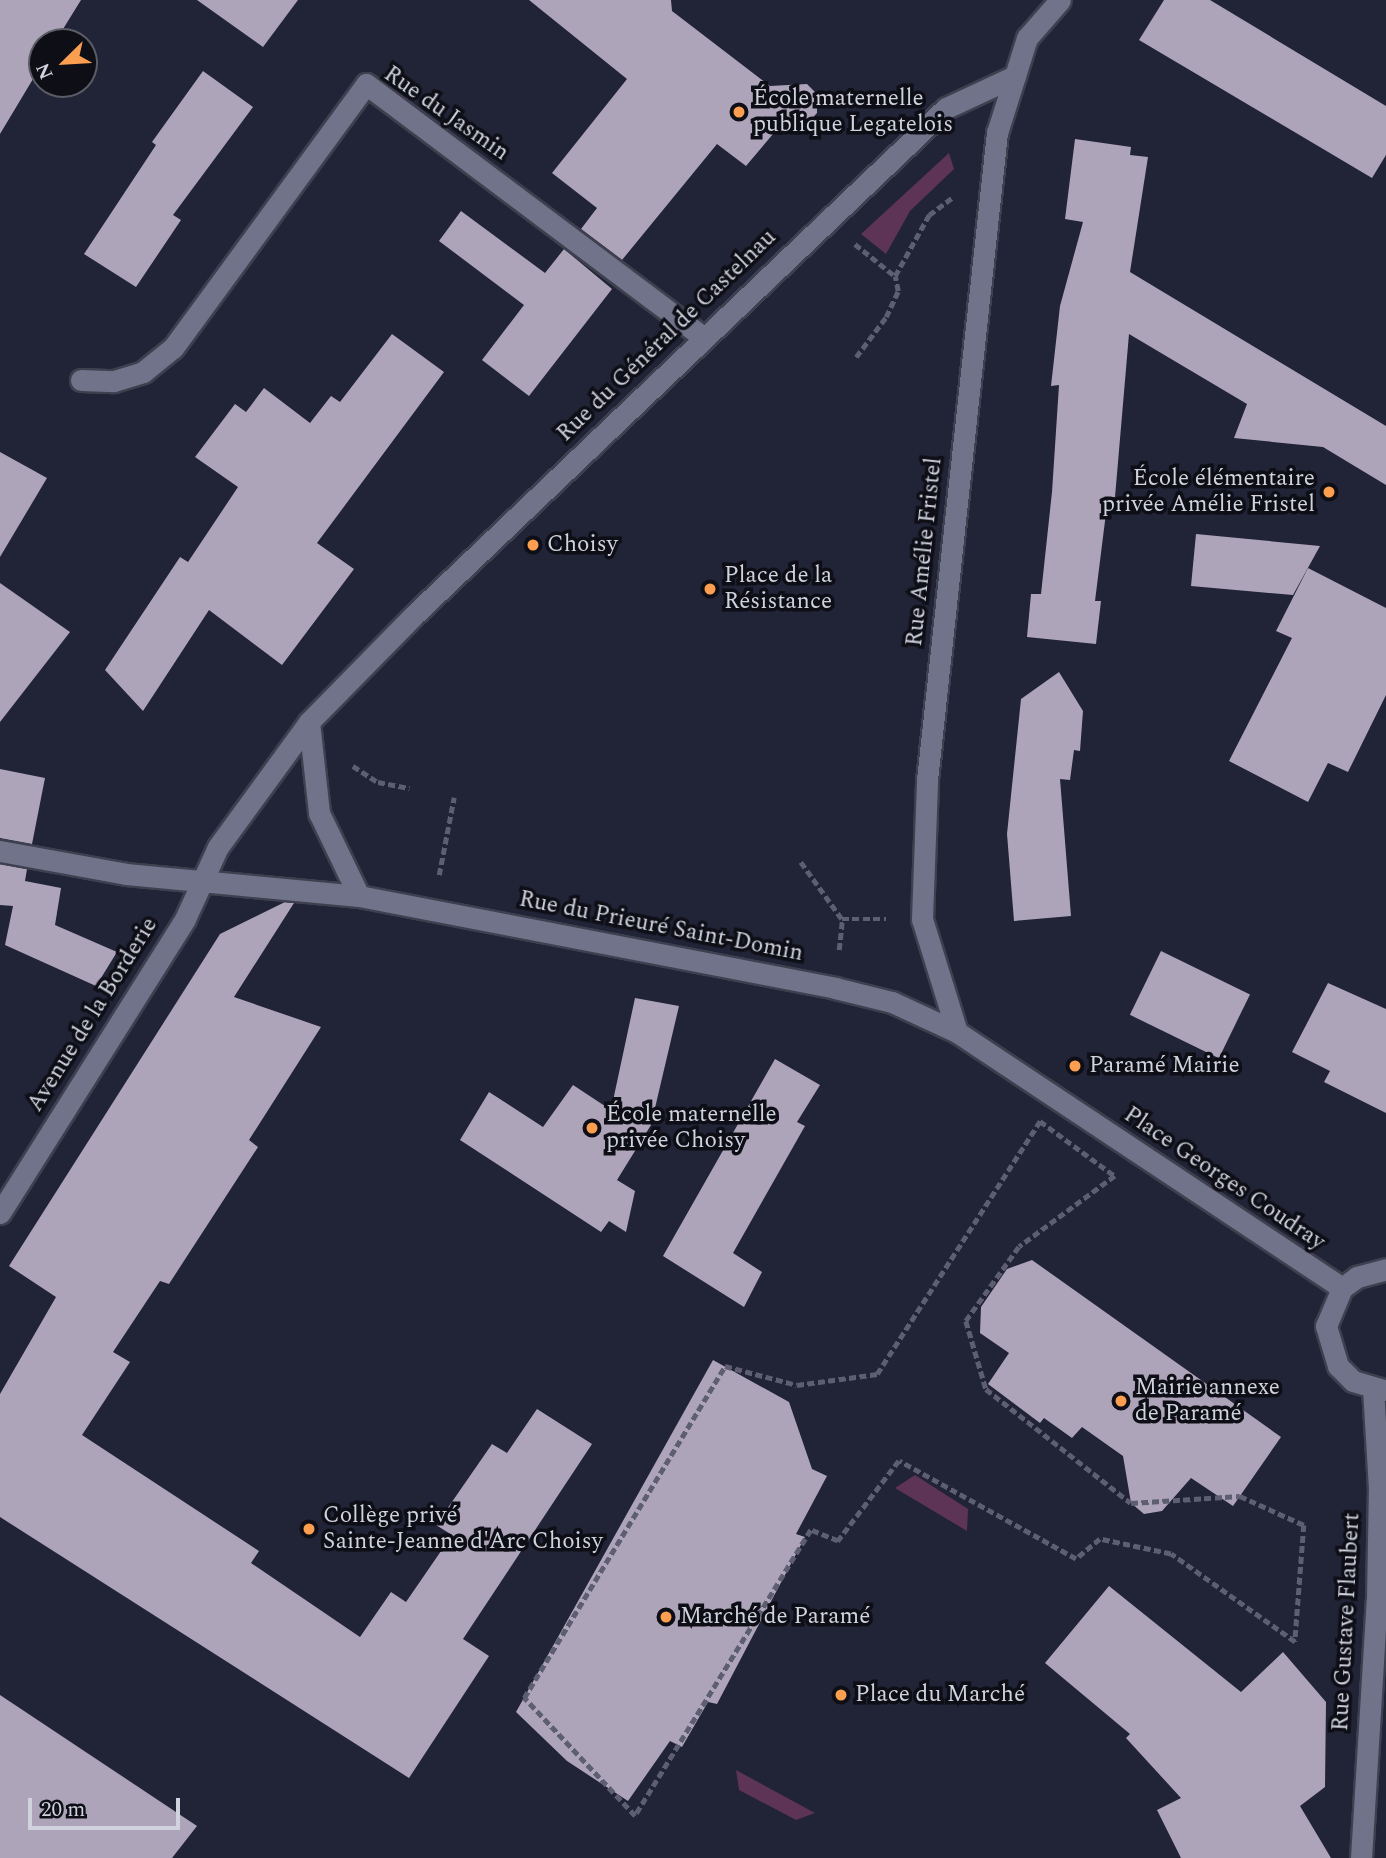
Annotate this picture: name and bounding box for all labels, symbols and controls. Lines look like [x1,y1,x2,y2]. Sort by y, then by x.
north arrow [28,28,98,98]
text: N [29,58,62,84]
street label: Rue du Jasmin [378,61,514,167]
place label: École maternelle publique Legatelois [753,85,953,139]
marker: École maternelle publique Legatelois [731,104,747,120]
street label: Rue du Général de Castelnau [552,224,782,448]
street label: Rue Amélie Fristel [901,456,949,648]
place label: École élémentaire privée Amélie Fristel [1102,465,1315,519]
marker: École élémentaire privée Amélie Fristel [1321,484,1337,500]
place label: Choisy [547,531,618,559]
marker: Choisy [525,537,541,553]
place label: Place de la Résistance [724,562,832,616]
marker: Place de la Résistance [702,581,718,597]
street label: Rue du Prieuré Saint-Domin [517,886,805,968]
street label: Avenue de la Borderie [22,913,164,1117]
place label: Paramé Mairie [1089,1052,1240,1080]
marker: Paramé Mairie [1067,1058,1083,1074]
place label: École maternelle privée Choisy [606,1101,777,1155]
street label: Place Georges Coudray [1118,1101,1330,1257]
marker: École maternelle privée Choisy [584,1120,600,1136]
place label: Mairie annexe de Paramé [1135,1374,1280,1428]
marker: Mairie annexe de Paramé [1113,1393,1129,1409]
place label: Collège privé Sainte-Jeanne d'Arc Choisy [323,1502,603,1556]
street label: Rue Gustave Flaubert [1328,1512,1366,1732]
marker: Collège privé Sainte-Jeanne d'Arc Choisy [301,1521,317,1537]
place label: Marché de Paramé [680,1603,870,1631]
marker: Marché de Paramé [658,1609,674,1625]
place label: Place du Marché [855,1681,1025,1709]
marker: Place du Marché [833,1687,849,1703]
scale bar [32,1784,184,1828]
text: 20 m [41,1794,85,1826]

